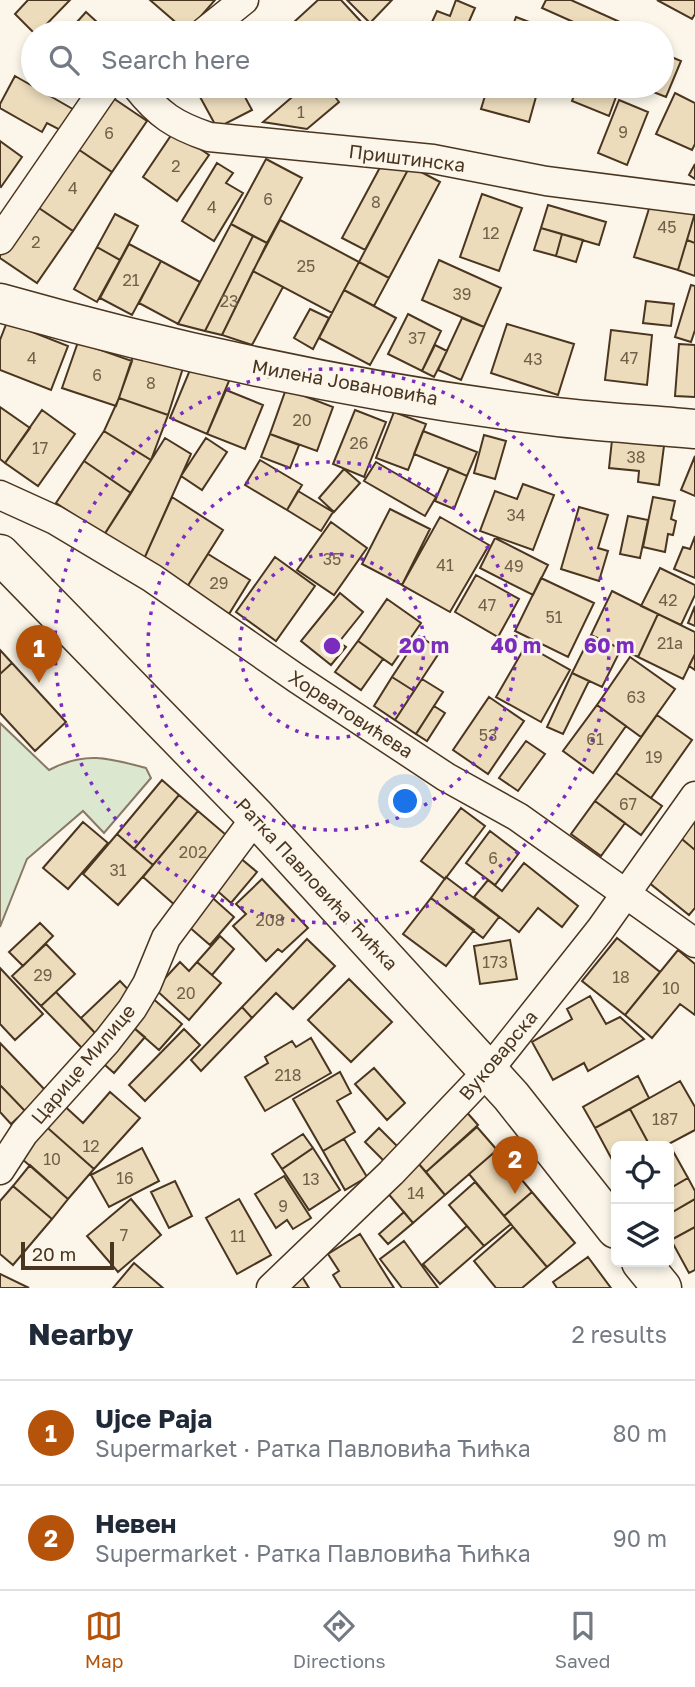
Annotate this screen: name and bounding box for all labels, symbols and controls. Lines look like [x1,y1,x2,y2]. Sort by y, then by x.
search box [21,21,674,98]
icon: search [45,41,83,79]
text: Search here [101,44,250,75]
house number: 1 [297,102,305,122]
house number: 9 [618,122,628,142]
house number: 6 [104,123,114,143]
street label: Приштинска [347,139,467,176]
house number: 2 [171,156,181,176]
house number: 4 [68,178,78,198]
house number: 6 [263,189,273,209]
house number: 8 [371,192,381,212]
house number: 4 [207,197,217,217]
house number: 45 [657,217,677,237]
house number: 12 [482,223,500,243]
house number: 2 [31,232,41,252]
house number: 25 [297,256,315,276]
house number: 21 [122,270,140,290]
house number: 39 [452,284,472,304]
house number: 23 [220,291,238,311]
house number: 37 [408,328,426,348]
house number: 4 [27,348,37,368]
house number: 47 [620,348,638,368]
house number: 43 [523,349,543,369]
street label: Милена Јовановића [250,354,440,409]
house number: 6 [92,365,102,385]
house number: 8 [146,373,156,393]
house number: 20 [292,410,312,430]
house number: 26 [350,433,368,453]
house number: 17 [32,438,48,458]
house number: 38 [626,447,646,467]
house number: 34 [506,505,526,525]
house number: 35 [323,549,341,569]
house number: 41 [436,555,454,575]
house number: 49 [504,556,524,576]
house number: 29 [210,573,228,593]
house number: 42 [658,590,678,610]
house number: 47 [478,595,496,615]
house number: 51 [545,607,563,627]
pin: 1 [16,625,62,683]
text: 20 m [399,632,449,658]
text: 40 m [491,632,541,658]
text: 60 m [584,632,634,658]
house number: 21a [657,633,683,653]
centre of rings [320,634,344,658]
street label: Хорватовићева [285,665,418,762]
house number: 63 [626,687,646,707]
house number: 53 [479,725,497,745]
house number: 61 [586,729,604,749]
house number: 19 [645,747,663,767]
your location [388,784,422,818]
street label: Ратка Павловића Ћићка [232,793,403,975]
house number: 67 [619,794,637,814]
house number: 202 [179,842,207,862]
house number: 6 [488,848,498,868]
house number: 31 [109,860,127,880]
house number: 208 [256,910,284,930]
house number: 173 [482,952,508,972]
house number: 29 [34,965,52,985]
house number: 18 [612,967,630,987]
house number: 10 [662,978,680,998]
house number: 20 [176,983,196,1003]
street label: Царице Милице [26,999,139,1128]
street label: Вуковарска [453,1005,542,1104]
house number: 218 [275,1065,301,1085]
house number: 187 [652,1109,678,1129]
house number: 12 [82,1136,100,1156]
pin: 2 [492,1136,538,1194]
map controls [611,1141,674,1267]
button: locate [611,1141,674,1204]
house number: 10 [43,1149,61,1169]
house number: 16 [116,1168,134,1188]
house number: 13 [302,1169,320,1189]
house number: 14 [407,1183,425,1203]
house number: 9 [278,1196,288,1216]
button: layers [611,1204,674,1267]
house number: 7 [120,1225,128,1245]
house number: 11 [230,1226,246,1246]
scale bar [21,1239,114,1271]
text: 20 m [32,1242,76,1265]
text: Nearby [28,1316,133,1352]
text: 2 results [571,1320,667,1348]
text: Ujce Paja [95,1403,212,1434]
text: 1 [45,1419,57,1447]
text: 80 m [613,1419,667,1447]
text: Supermarket · Ратка Павловића Ћићка [95,1434,531,1462]
text: Невен [95,1508,176,1539]
text: 2 [44,1524,58,1552]
text: 90 m [613,1524,667,1552]
text: Supermarket · Ратка Павловића Ћићка [95,1539,531,1567]
tab: Map [85,1607,123,1672]
tab: Directions [293,1607,386,1672]
tab: Saved [555,1607,610,1672]

